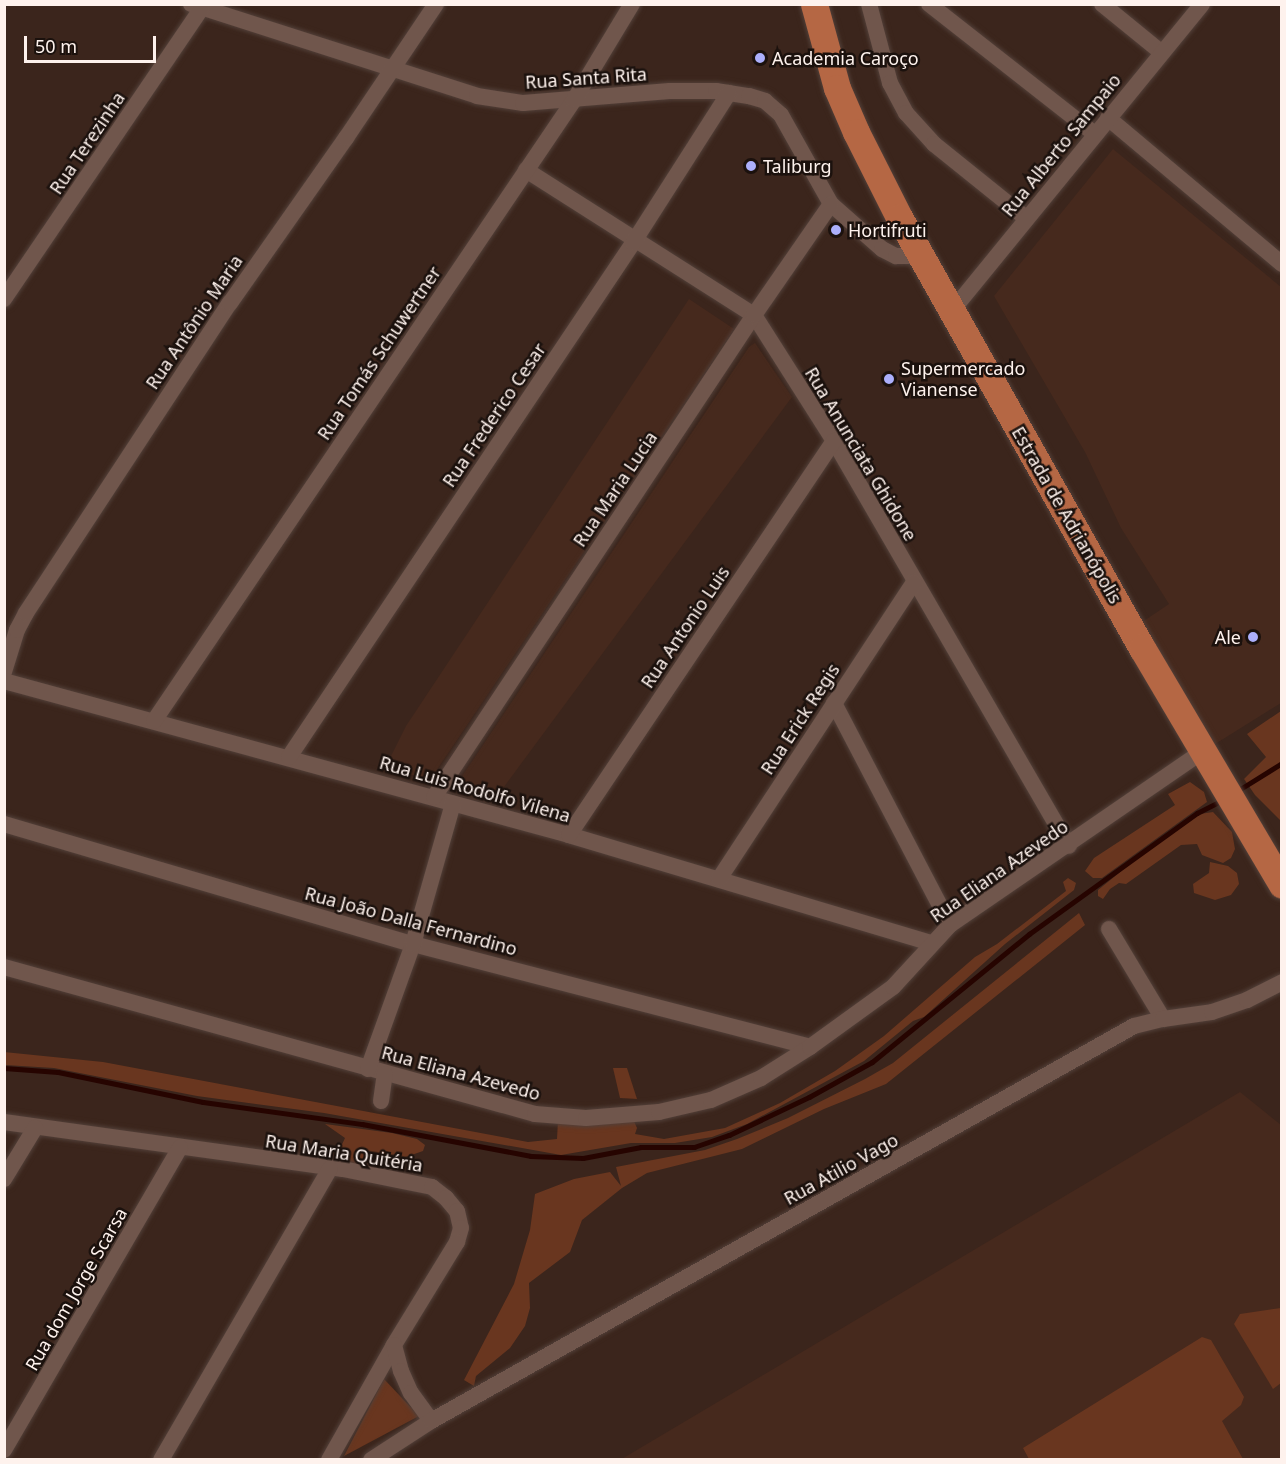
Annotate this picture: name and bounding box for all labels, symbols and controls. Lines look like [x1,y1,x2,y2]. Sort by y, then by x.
scale bar [27,24,159,62]
text: 50 m [35,34,77,58]
place label: Academia Caroço [772,47,919,69]
marker: Academia Caroço [753,51,767,65]
street label: Rua Santa Rita [524,63,648,93]
street label: Rua Alberto Sampaio [997,69,1125,221]
street label: Rua Terezinha [45,88,129,198]
place label: Taliburg [763,155,831,177]
marker: Taliburg [744,159,758,173]
place label: Hortifruti [848,219,927,241]
marker: Hortifruti [829,223,843,237]
street label: Rua Antônio Maria [141,251,247,393]
street label: Rua Tomás Schuwertner [313,262,445,444]
street label: Rua Frederico Cesar [438,339,550,491]
place label: Supermercado Vianense [901,358,1025,400]
street label: Rua Anunciata Ghidone [801,363,921,545]
marker: Supermercado Vianense [882,372,896,386]
street label: Estrada de Adrianópolis [1007,423,1127,607]
street label: Rua Maria Lucia [568,427,662,551]
street label: Rua Antonio Luis [636,562,734,692]
place label: Ale [1215,626,1241,648]
marker: Ale [1246,630,1260,644]
street label: Rua Erick Regis [756,660,844,778]
street label: Rua Luis Rodolfo Vilena [377,751,573,827]
street label: Rua Eliana Azevedo [926,815,1072,927]
street label: Rua João Dalla Fernardino [303,882,519,960]
street label: Rua Eliana Azevedo [379,1041,543,1105]
street label: Rua Atilio Vago [780,1129,902,1209]
street label: Rua Maria Quitéria [264,1130,424,1176]
street label: Rua dom Jorge Scarsa [21,1204,131,1374]

